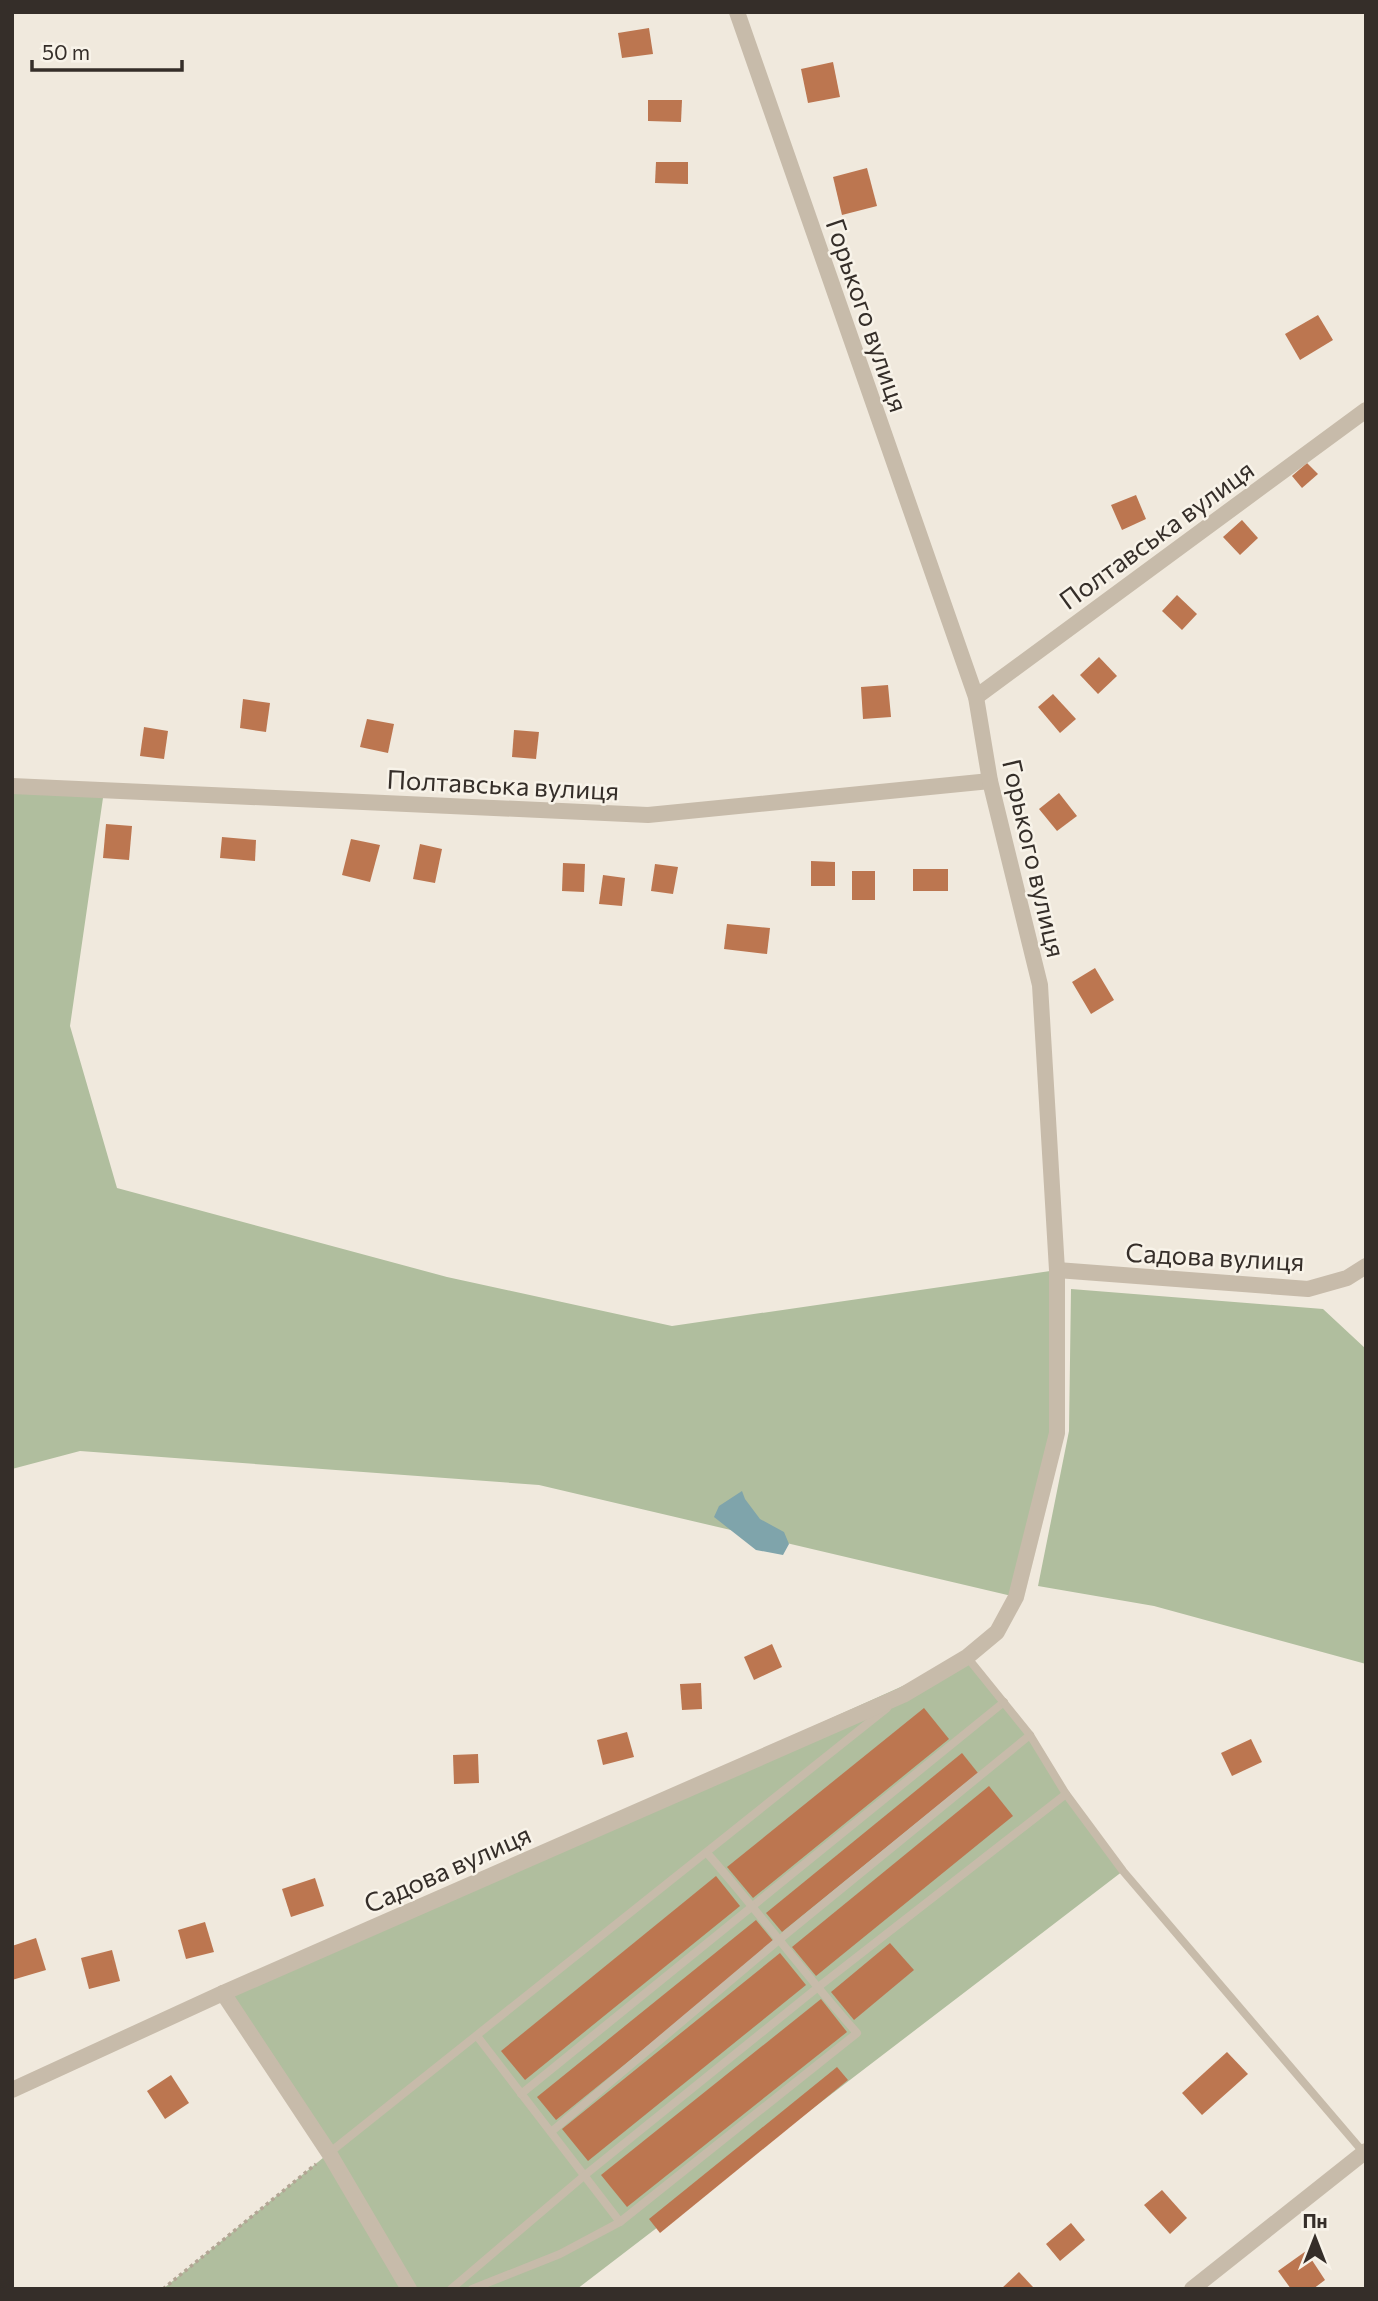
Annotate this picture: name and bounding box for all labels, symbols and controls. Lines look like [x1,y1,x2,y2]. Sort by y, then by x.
scale bar [32,28,182,72]
text: 50 m [42,39,90,64]
street label: Горького вулиця [820,214,916,416]
street label: Полтавська вулиця [1053,453,1259,615]
street label: Горького вулиця [997,756,1073,960]
street label: Полтавська вулиця [386,762,620,806]
street label: Садова вулиця [1125,1236,1305,1276]
street label: Садова вулиця [359,1817,535,1919]
north arrow [1280,2203,1350,2273]
text: Пн [1302,2209,1328,2232]

